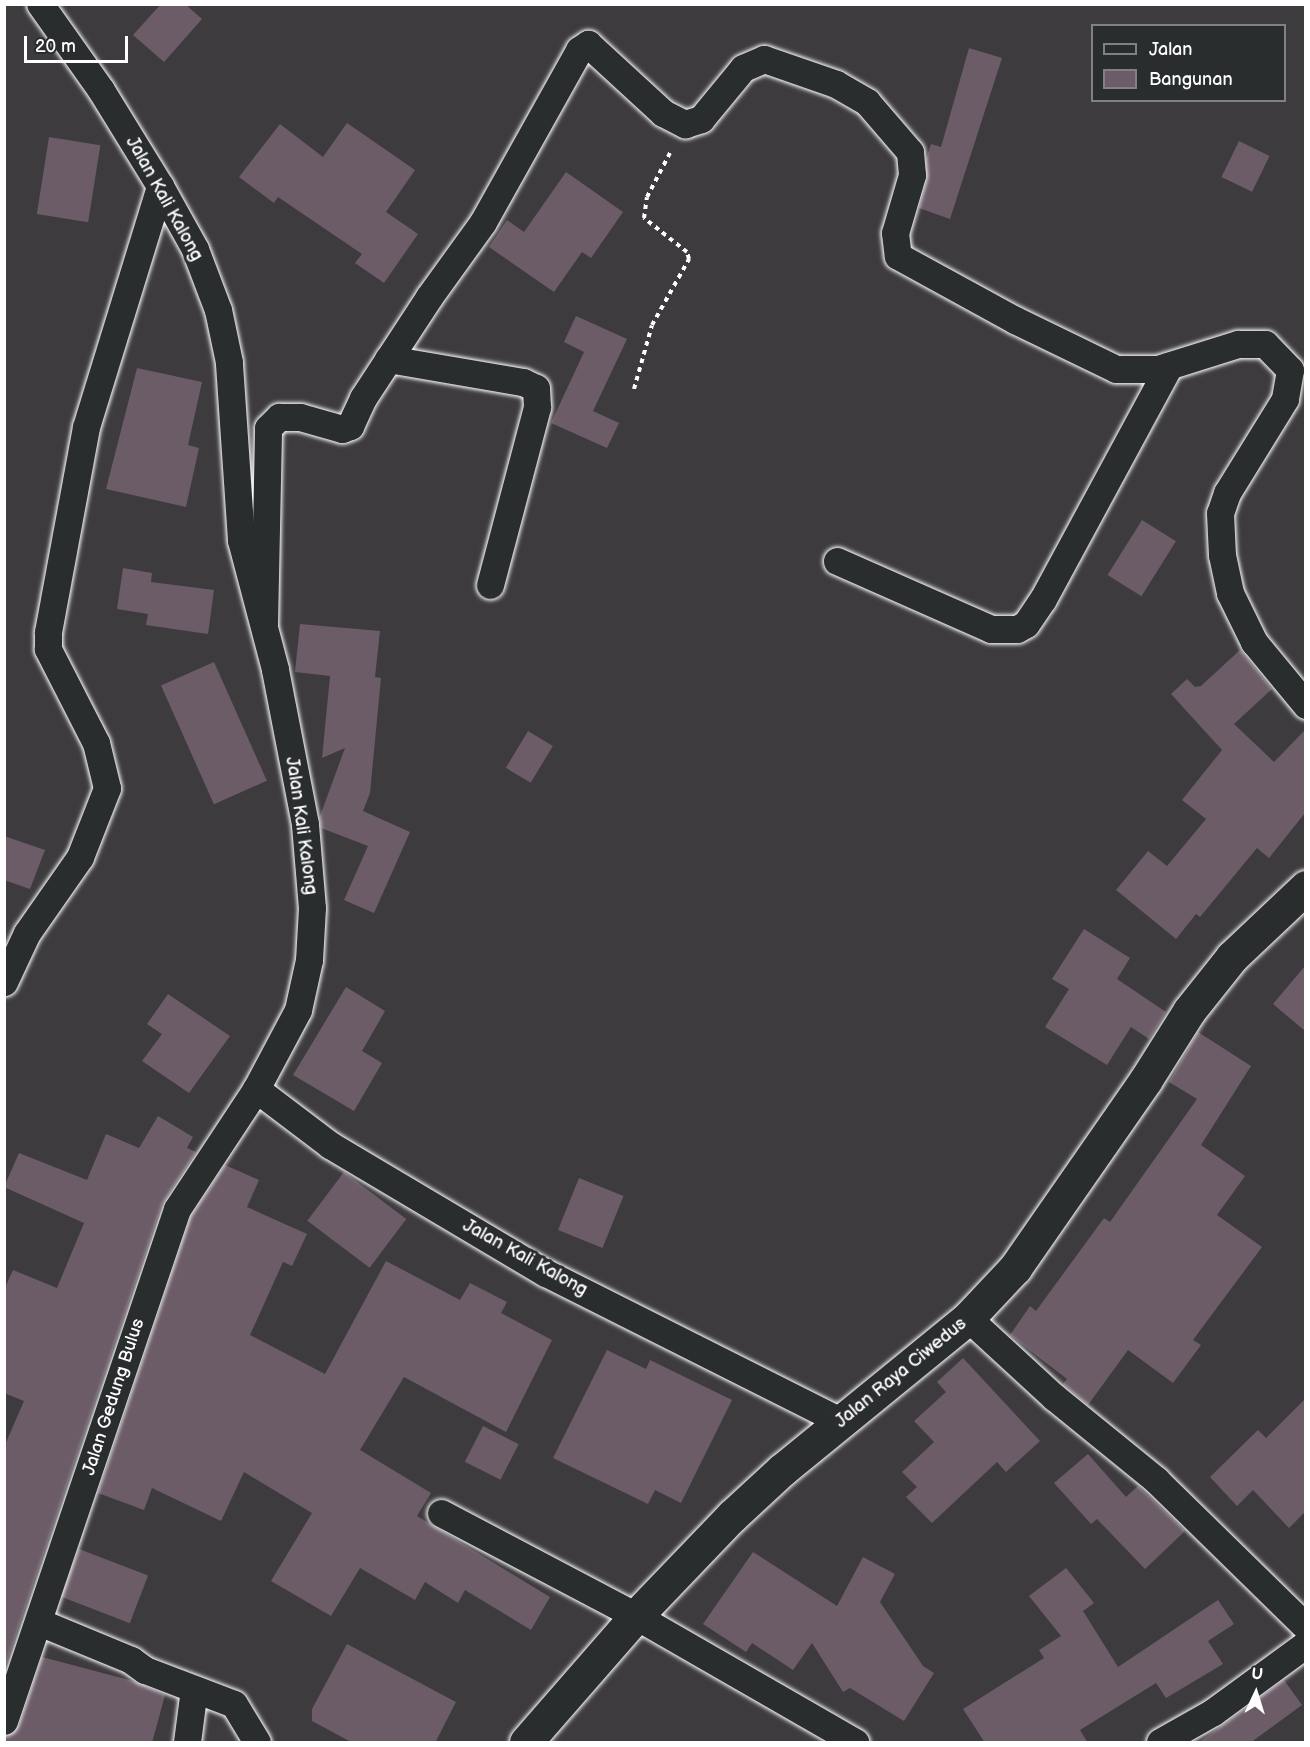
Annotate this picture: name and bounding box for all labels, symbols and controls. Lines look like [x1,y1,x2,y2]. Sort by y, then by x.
scale bar [27,24,130,62]
legend [1091,24,1286,102]
text: 20 m [35,36,76,57]
text: Jalan [1149,39,1192,60]
text: Bangunan [1149,69,1233,90]
street label: Jalan Kali Kalong [121,133,207,265]
street label: Jalan Kali Kalong [281,756,321,896]
street label: Jalan Kali Kalong [459,1215,591,1301]
street label: Jalan Raya Ciwedus [831,1313,971,1433]
street label: Jalan Gedung Bulus [78,1316,150,1478]
north arrow [1226,1663,1286,1723]
text: U [1251,1665,1264,1684]

